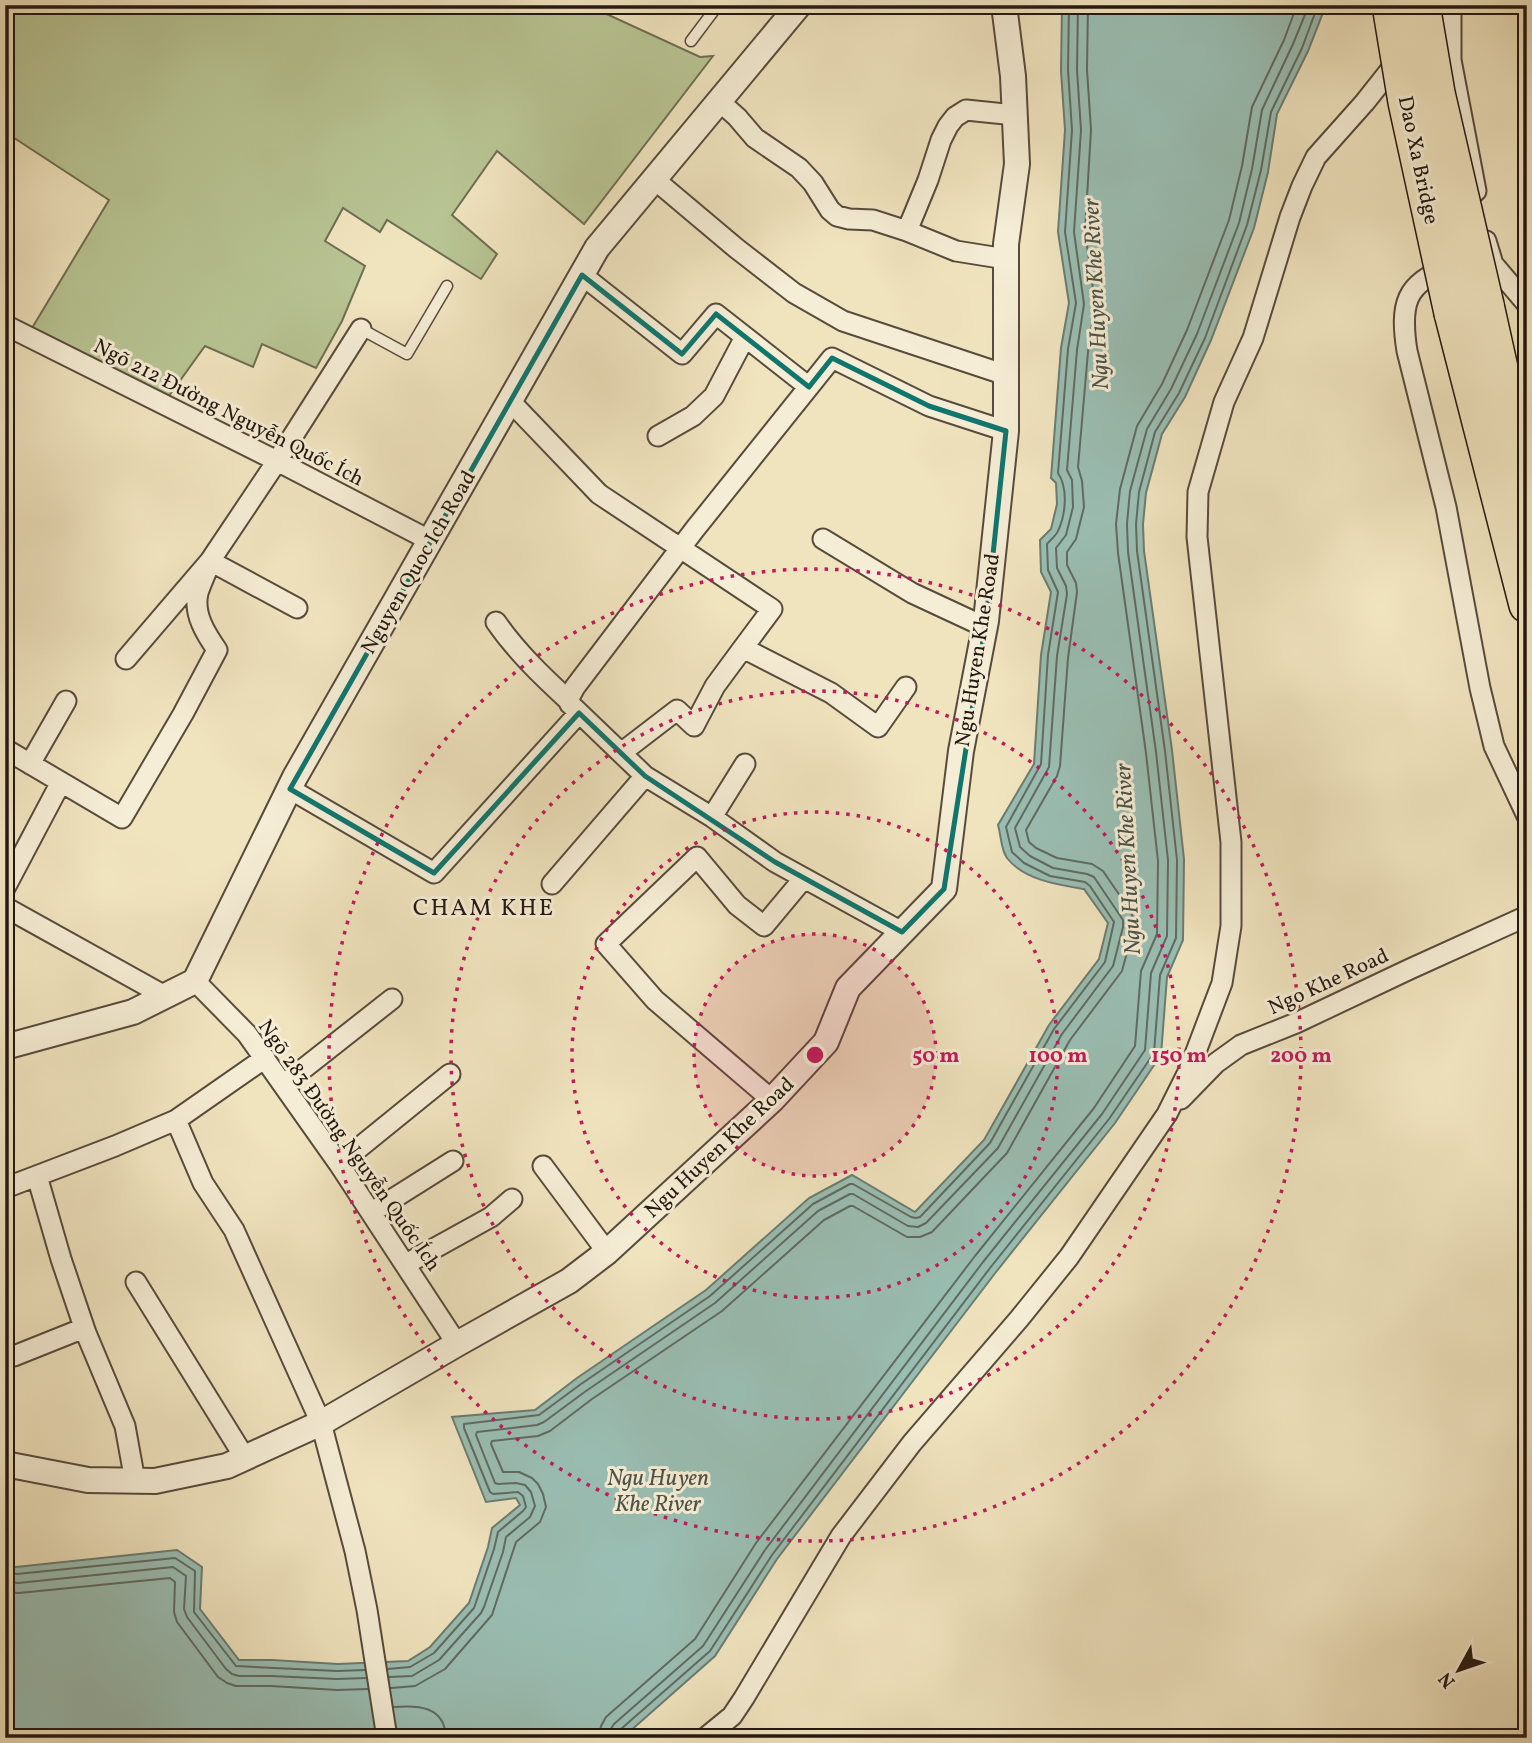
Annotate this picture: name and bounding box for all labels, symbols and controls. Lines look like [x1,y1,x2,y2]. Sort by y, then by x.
street label: Dao Xa Bridge [1390,93,1445,227]
water label: Ngu Huyen Khe River [1076,197,1118,391]
street label: Ngõ 212 Đường Nguyễn Quốc Ích [88,332,368,494]
street label: Nguyen Quoc Ich Road [355,466,484,660]
street label: Ngu Huyen Khe Road [949,551,1008,749]
water label: Ngu Huyen Khe River [1108,762,1150,956]
district label: CHAM KHE [413,892,555,926]
street label: Ngo Khe Road [1264,942,1394,1023]
street label: Ngõ 283 Đường Nguyễn Quốc Ích [250,1014,447,1278]
text: 50 m [912,1042,960,1071]
text: 100 m [1028,1042,1088,1071]
text: 150 m [1151,1042,1207,1071]
text: 200 m [1270,1042,1332,1071]
centre of rings [803,1043,827,1067]
street label: Ngu Huyen Khe Road [639,1071,801,1225]
water label: Ngu Huyen Khe River [607,1463,709,1521]
north arrow [1424,1634,1494,1704]
text: N [1433,1666,1462,1693]

